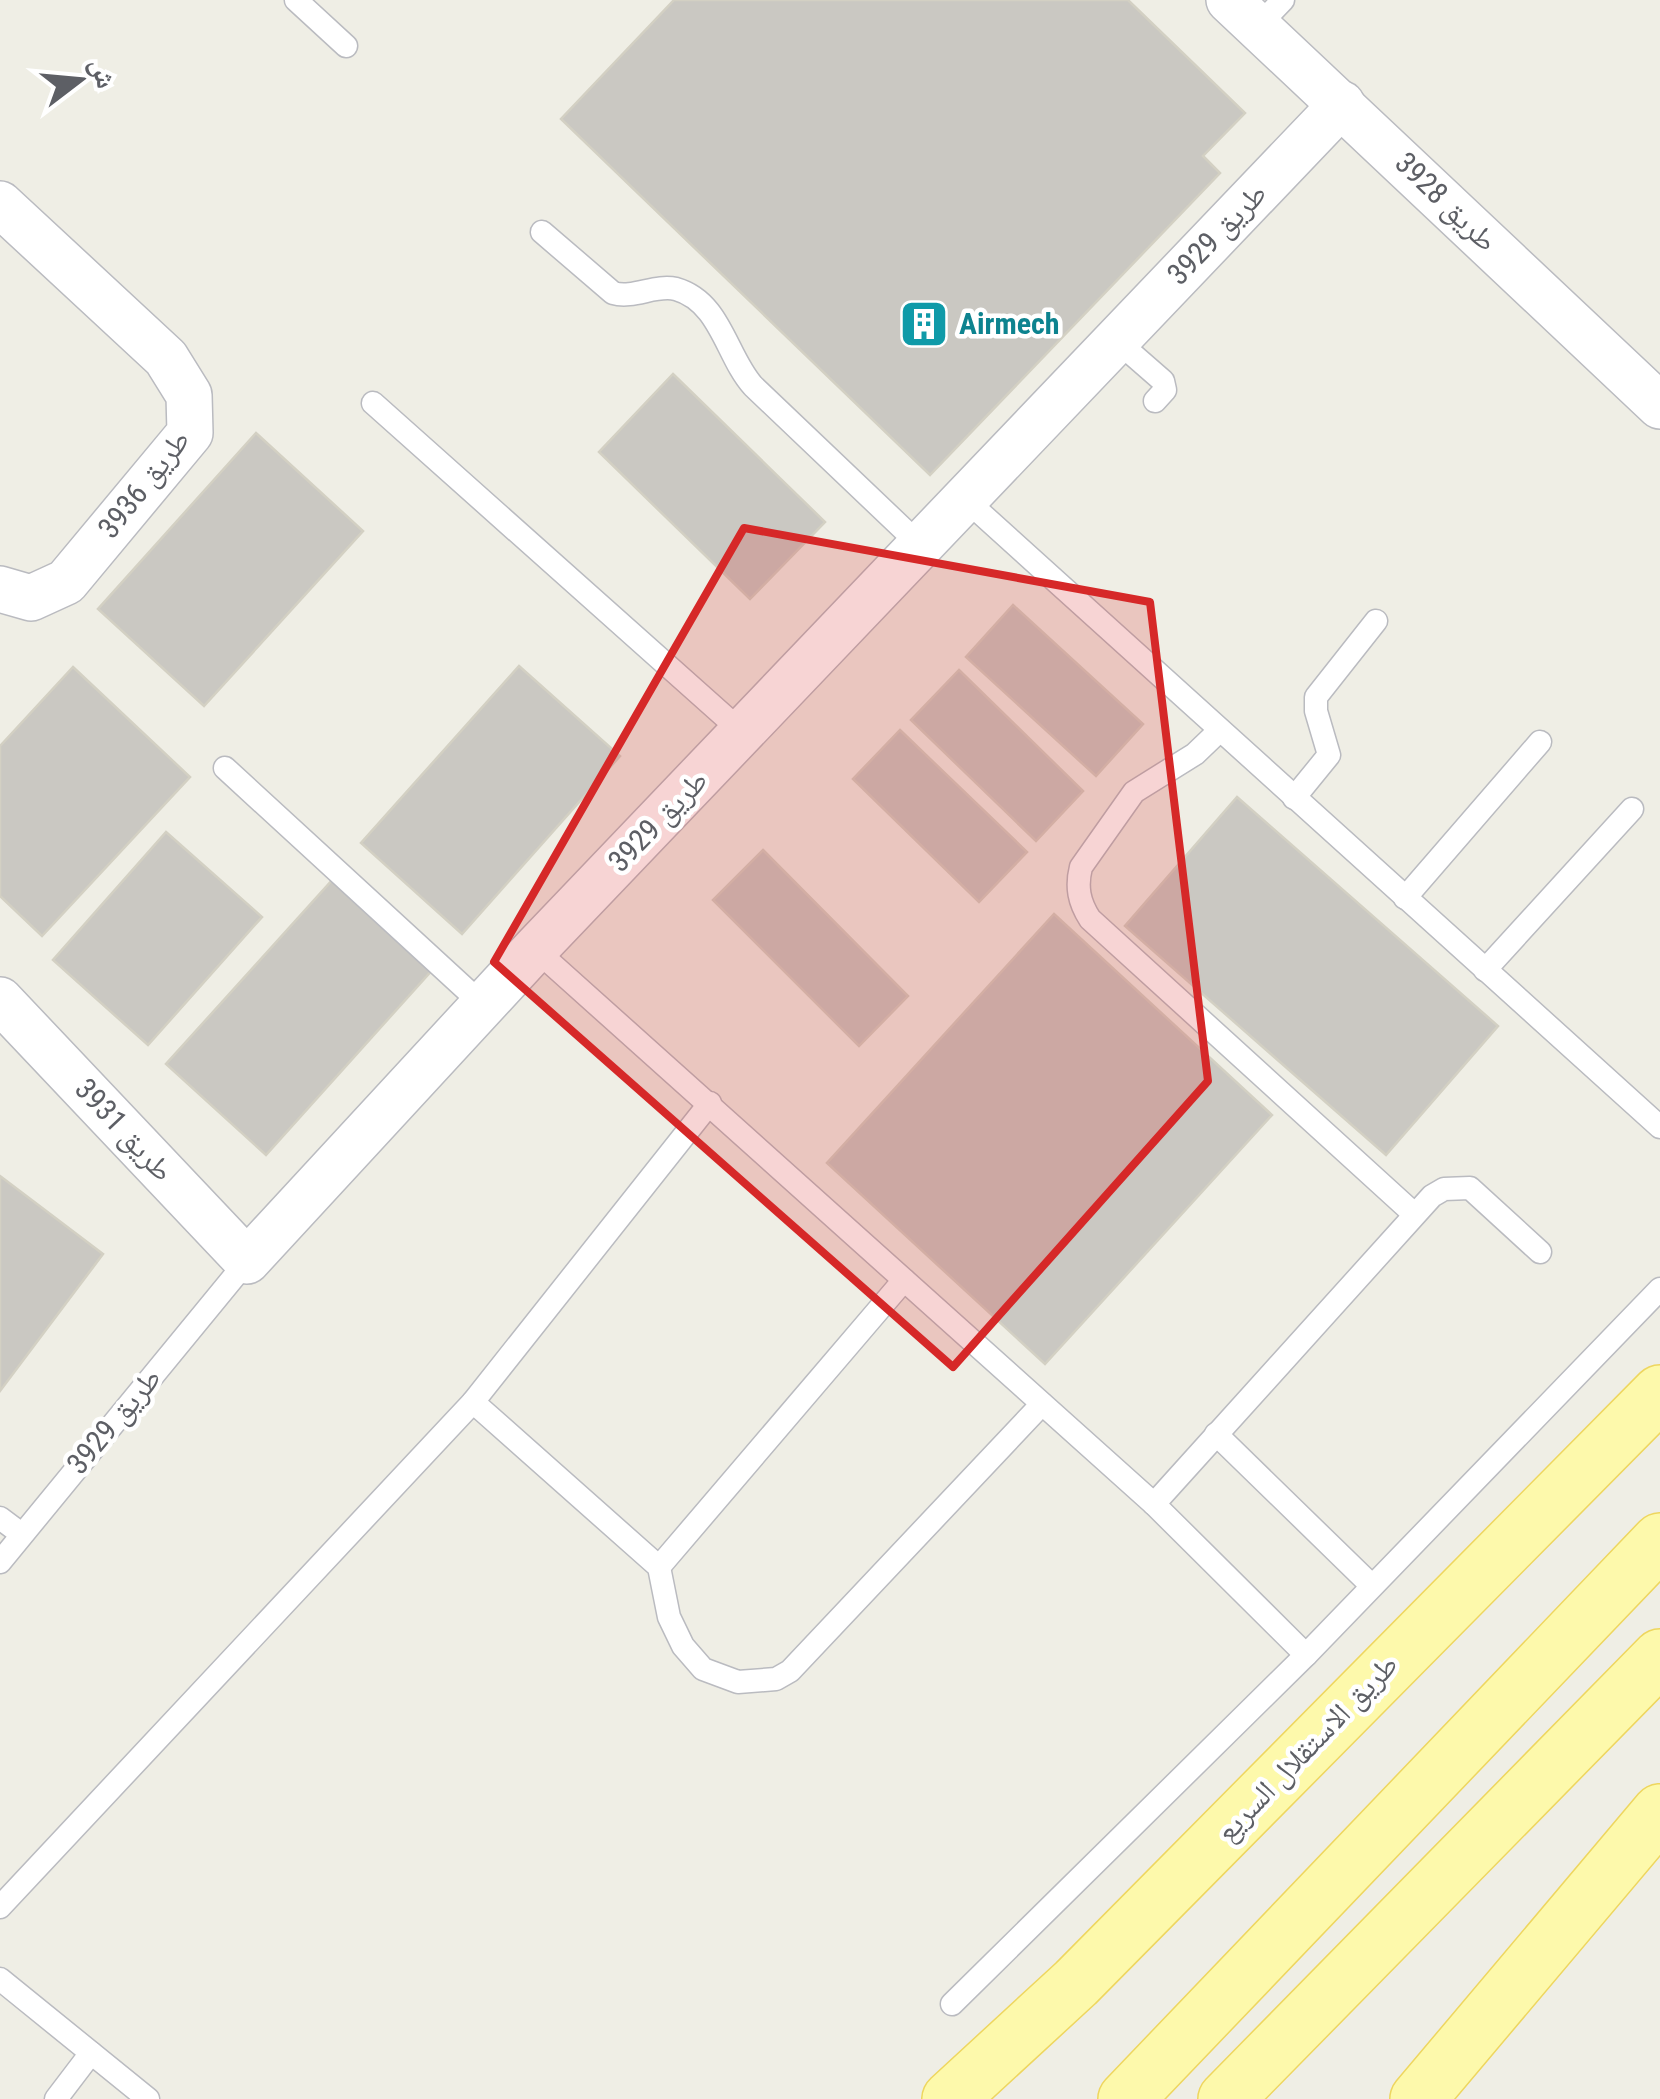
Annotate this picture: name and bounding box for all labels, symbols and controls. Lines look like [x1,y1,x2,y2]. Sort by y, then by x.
north arrow [30,30,130,130]
text: ش [84,54,124,92]
street label: طريق 3928 [1388,145,1504,259]
street label: طريق 3929 [1160,176,1274,292]
building icon: Airmech [898,298,950,350]
place label: Airmech [959,306,1060,341]
street label: طريق 3936 [91,423,197,545]
street label: طريق 3929 [601,763,715,879]
street label: طريق 3931 [67,1071,181,1189]
street label: طريق 3929 [59,1361,169,1481]
street label: طريق الاستقلال السريع [1208,1647,1406,1850]

